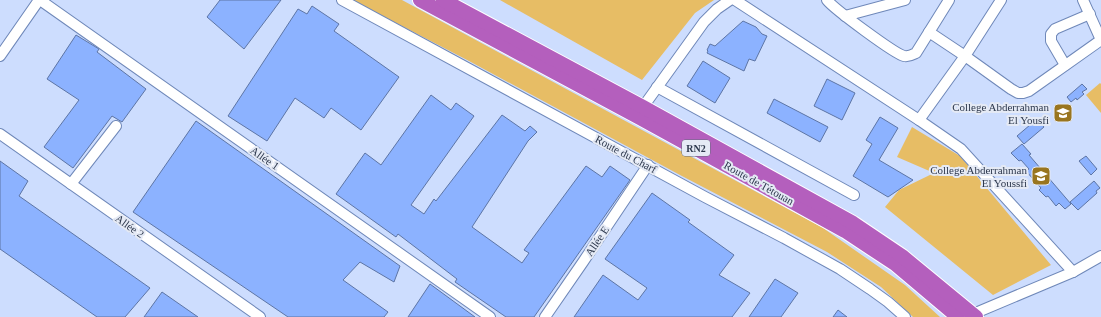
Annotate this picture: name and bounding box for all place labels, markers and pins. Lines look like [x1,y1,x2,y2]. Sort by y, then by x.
place label: College Abderrahman El Yousfi [952,101,1049,126]
school or university icon: College Abderrahman El Yousfi [1052,102,1074,124]
place label: College Abderrahman El Youssfi [930,164,1027,189]
school or university icon: College Abderrahman El Youssfi [1030,165,1052,187]

